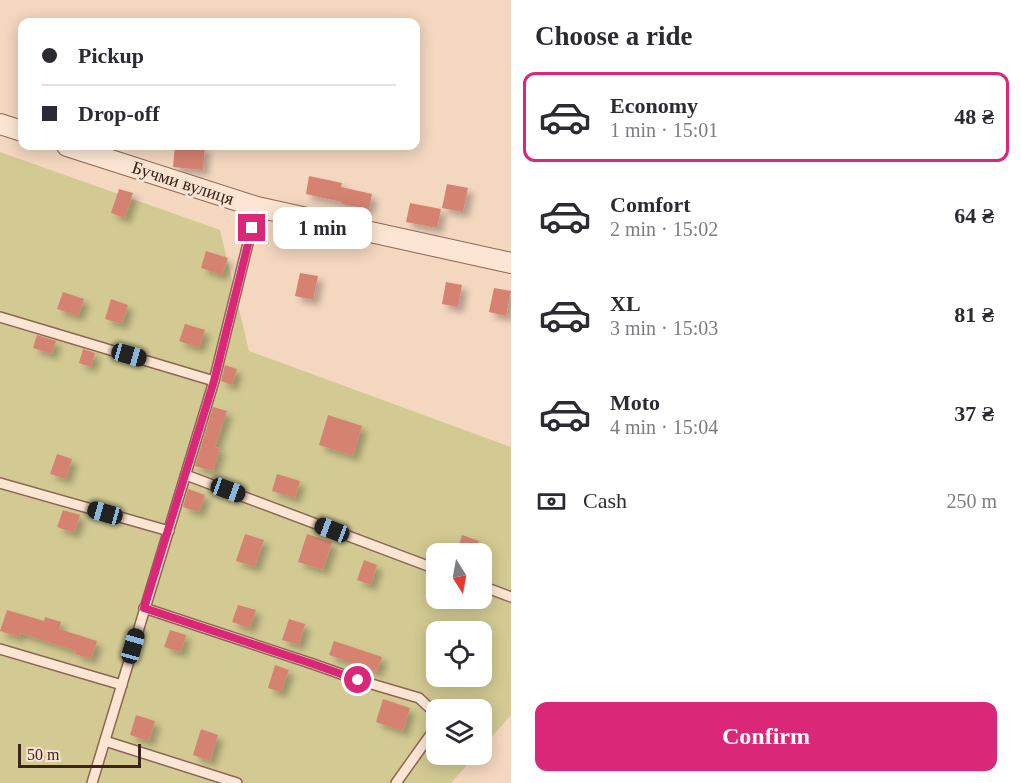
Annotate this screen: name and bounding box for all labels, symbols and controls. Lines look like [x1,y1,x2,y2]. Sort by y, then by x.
text: Choose a ride [535,21,693,51]
text: Pickup [78,43,144,68]
icon: car [538,90,592,144]
text: Economy [610,93,698,118]
text: Drop-off [78,101,159,126]
text: 48 ₴ [954,104,994,129]
text: 1 min · 15:01 [610,119,718,141]
street label: Бучми вулиця [129,157,237,209]
icon: car [538,189,592,243]
text: Comfort [610,192,691,217]
text: 64 ₴ [954,203,994,228]
callout: 1 min [273,207,372,249]
route end [238,214,265,241]
text: 1 min [298,217,347,239]
text: 2 min · 15:02 [610,218,718,240]
icon: car [538,288,592,342]
text: XL [610,291,641,316]
text: 81 ₴ [954,302,994,327]
text: 3 min · 15:03 [610,317,718,339]
car [109,341,149,369]
icon: car [538,387,592,441]
text: Moto [610,390,660,415]
text: 37 ₴ [954,401,994,426]
text: 4 min · 15:04 [610,416,718,438]
car [208,475,248,505]
icon: cash [535,485,568,518]
text: Cash [583,488,627,513]
text: 250 m [946,490,997,512]
car [85,499,125,527]
car [312,515,352,545]
north arrow [426,543,492,609]
map controls [426,543,492,765]
button: locate [426,621,492,687]
car [119,626,147,666]
route start [344,666,371,693]
button: layers [426,699,492,765]
button: Confirm [535,702,997,771]
scale bar [18,741,141,768]
text: 50 m [27,746,59,763]

